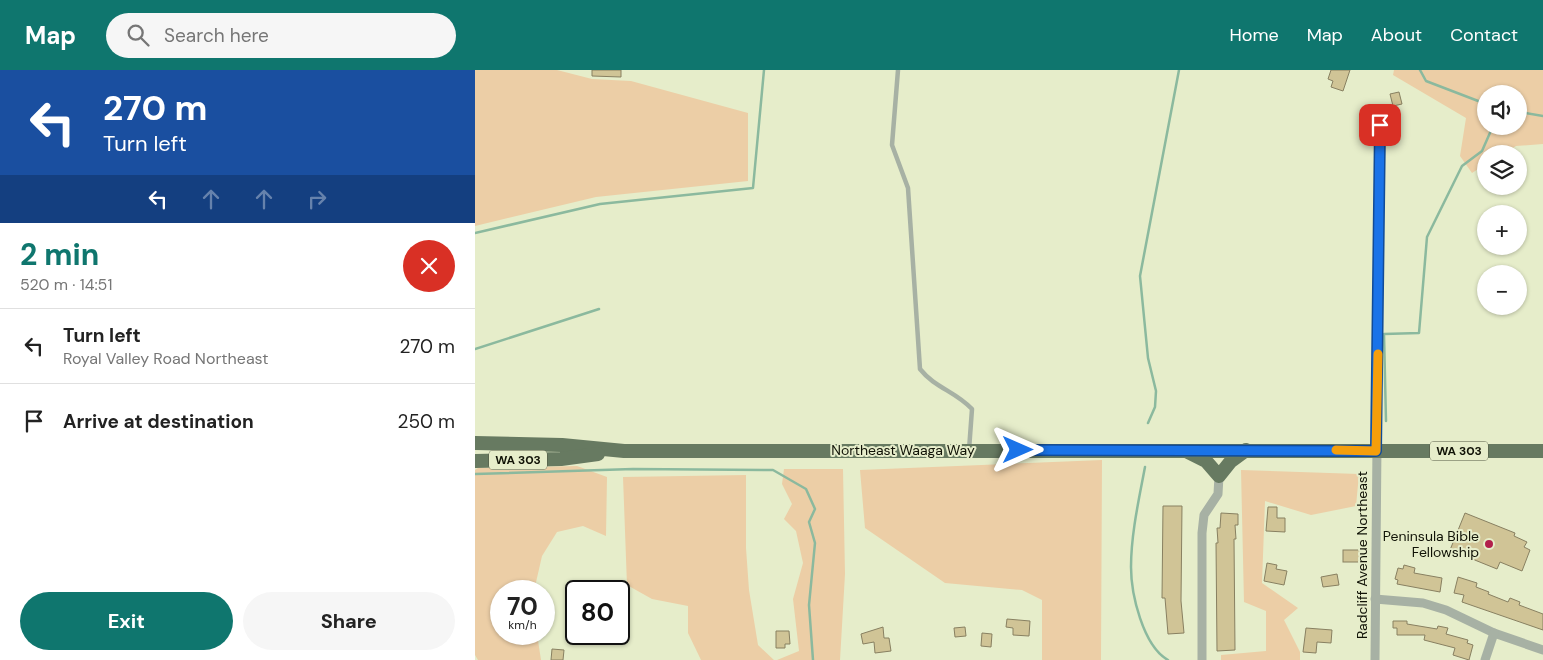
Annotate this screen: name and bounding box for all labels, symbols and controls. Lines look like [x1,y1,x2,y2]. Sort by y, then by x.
search box [106,13,456,58]
text: Map [25,20,76,51]
icon: search [124,21,152,49]
text: Search here [164,23,269,48]
text: Home [1229,23,1279,47]
text: Map [1307,23,1343,47]
text: About [1371,23,1422,47]
text: Contact [1450,23,1518,47]
text: 270 m [103,85,207,131]
map controls [1477,85,1527,315]
button: sound [1477,85,1527,135]
icon: left [20,90,85,155]
pin [1359,104,1401,146]
icon: arrive [1366,111,1394,139]
text: Turn left [103,129,187,158]
button: layers [1477,145,1527,195]
icon: left [144,185,172,213]
icon: ahead [197,185,225,213]
icon: ahead [250,185,278,213]
icon: right [303,185,331,213]
button: + [1477,205,1527,255]
text: 2 min [20,235,99,274]
button: close [403,240,455,292]
button: − [1477,265,1527,315]
text: 520 m · 14:51 [20,274,112,295]
text: Turn left [63,323,141,348]
icon: left [20,332,48,360]
text: 270 m [400,334,455,359]
text: Royal Valley Road Northeast [63,348,269,369]
icon: arrive [20,407,48,435]
text: Arrive at destination [63,409,254,434]
text: 250 m [397,409,455,434]
position arrow [991,423,1043,475]
street label: Northeast Waaga Way [831,441,975,459]
road number: WA 303 [1430,442,1488,461]
road number: WA 303 [489,450,547,470]
street label: Radcliff Avenue Northeast [1353,471,1371,639]
place label: Peninsula Bible Fellowship [1383,527,1479,561]
marker: Peninsula Bible Fellowship [1483,538,1495,550]
speed limit sign: 80 [565,580,630,645]
text: 70 [507,590,538,623]
button: Exit [20,592,233,650]
button: Share [243,592,455,650]
text: km/h [508,617,537,633]

